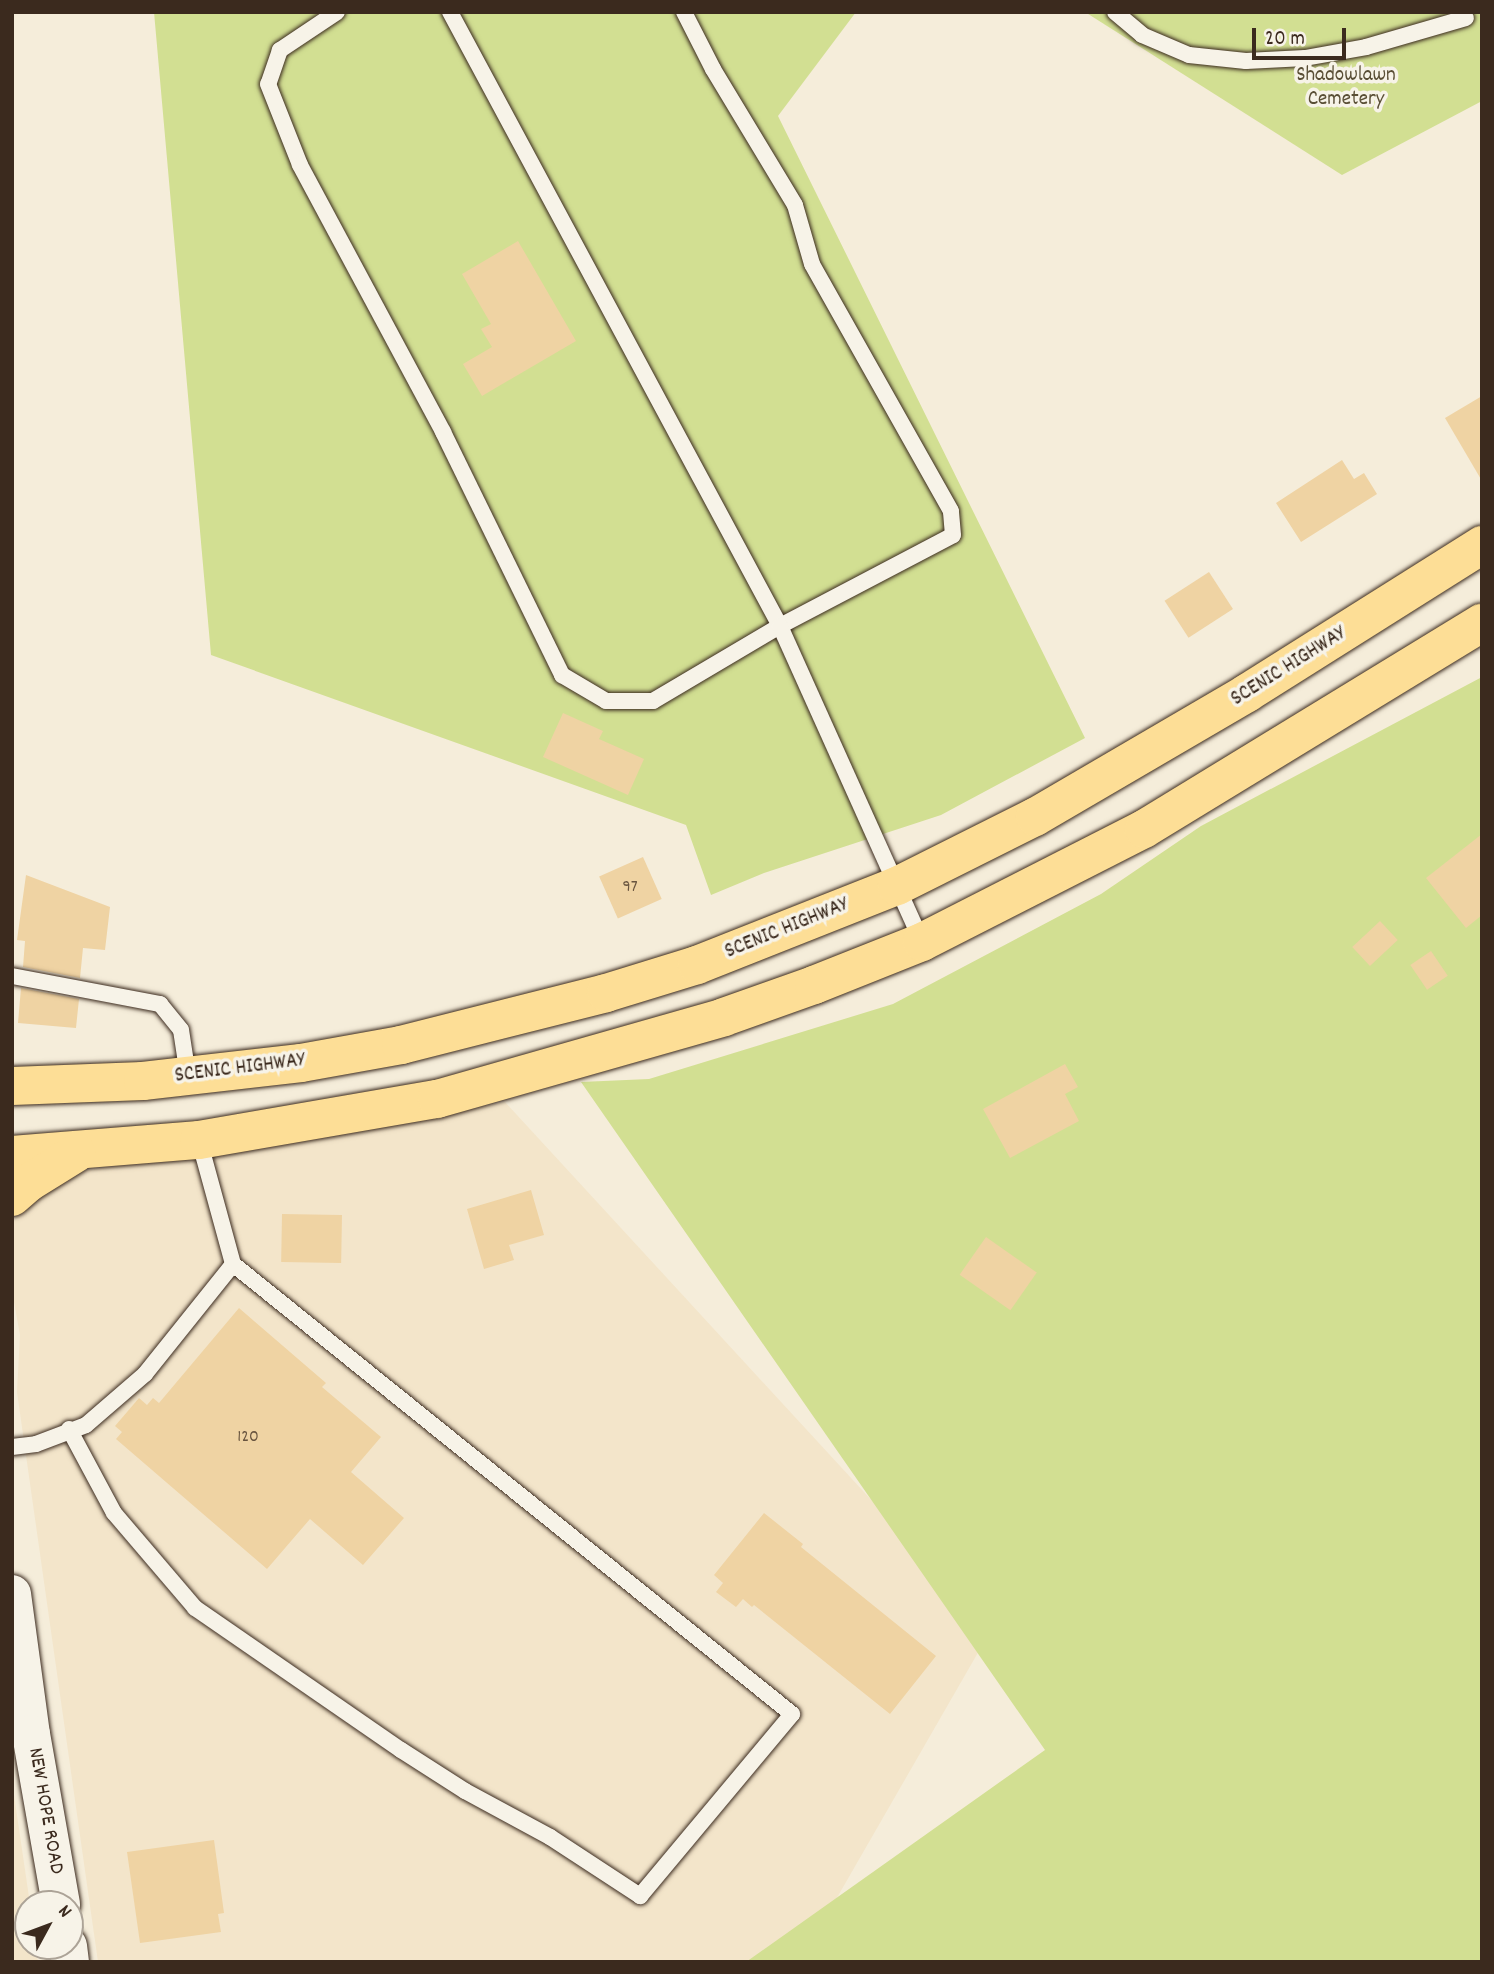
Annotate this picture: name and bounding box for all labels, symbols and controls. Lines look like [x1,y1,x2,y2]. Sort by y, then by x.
scale bar [1256,14,1350,58]
text: 20 m [1265,25,1305,55]
park label: Shadowlawn Cemetery [1296,63,1396,113]
street label: SCENIC HIGHWAY [1227,622,1351,712]
house number: 97 [622,877,638,899]
street label: SCENIC HIGHWAY [722,893,852,965]
street label: SCENIC HIGHWAY [173,1049,307,1089]
house number: 120 [237,1427,259,1449]
street label: NEW HOPE ROAD [21,1746,69,1876]
north arrow [14,1890,84,1960]
text: N [50,1900,77,1925]

